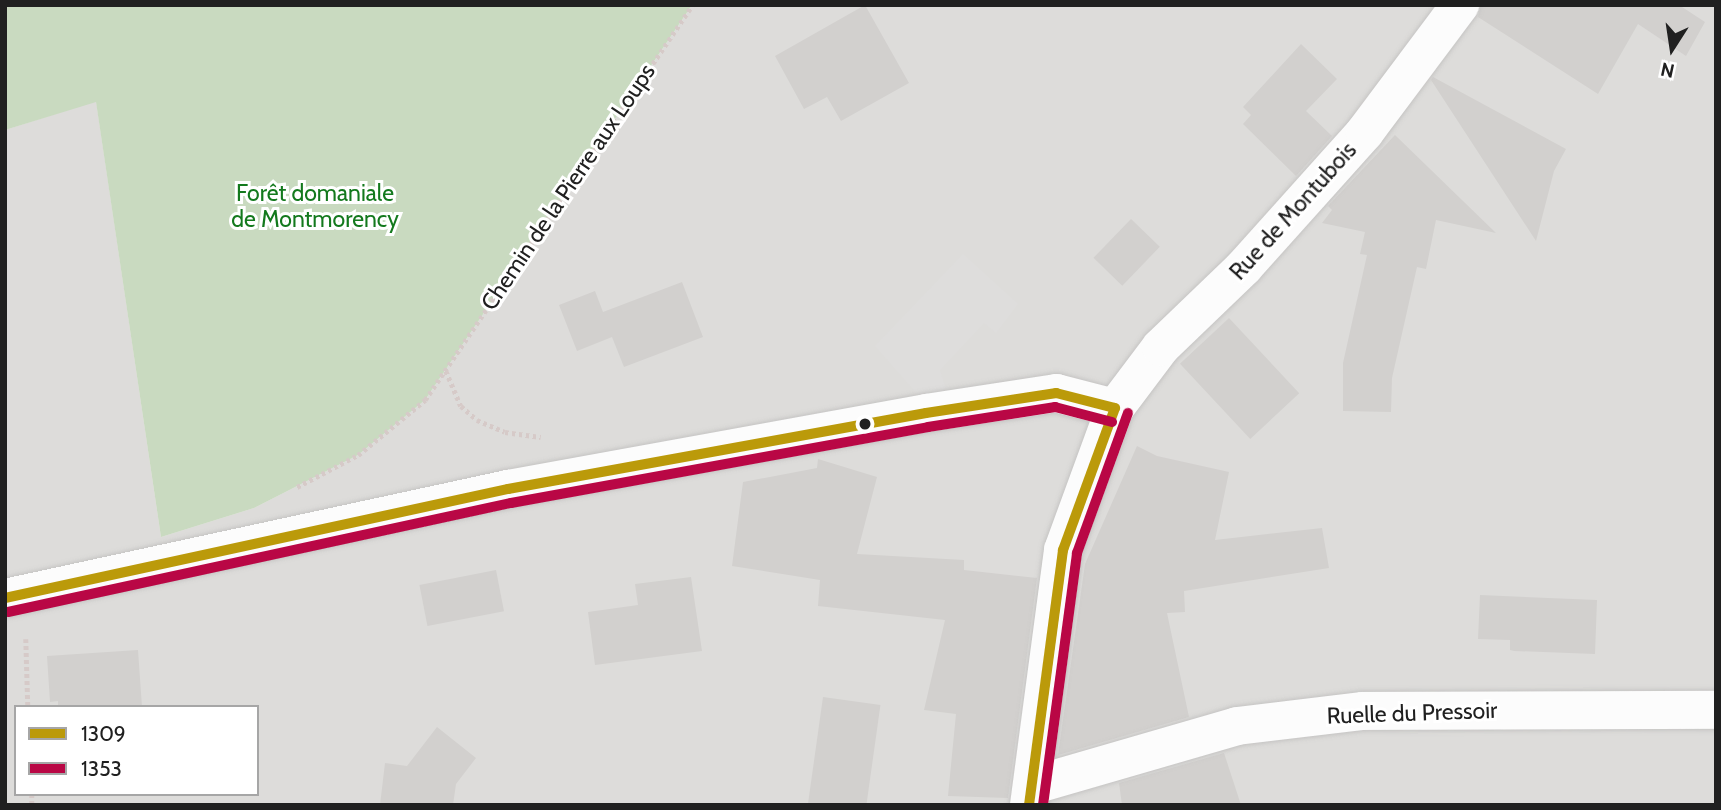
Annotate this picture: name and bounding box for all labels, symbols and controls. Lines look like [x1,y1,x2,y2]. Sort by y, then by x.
north arrow [1637,14,1707,84]
text: N [1659,57,1676,83]
street label: Chemin de la Pierre aux Loups [475,59,661,315]
street label: Rue de Montubois [1224,136,1362,286]
park label: Forêt domaniale de Montmorency [231,179,399,233]
unlabelled marker [858,417,872,431]
street label: Ruelle du Pressoir [1326,696,1498,730]
legend [14,705,259,796]
text: 1309 [81,721,126,746]
text: 1353 [81,756,122,781]

